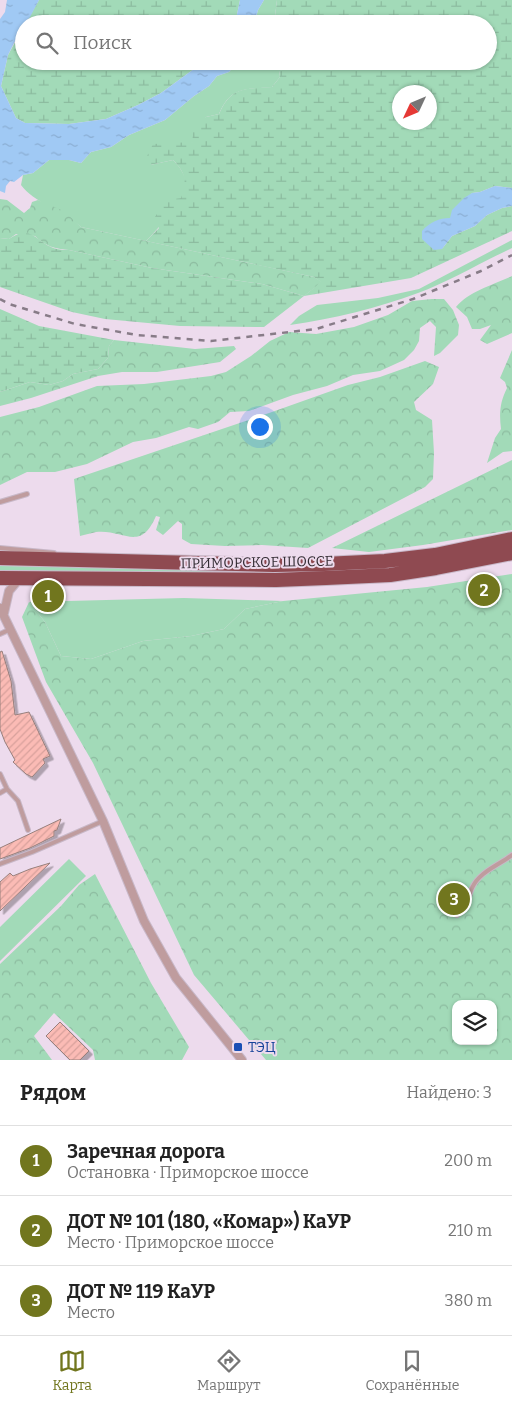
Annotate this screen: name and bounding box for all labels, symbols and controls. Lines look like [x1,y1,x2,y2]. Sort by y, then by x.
search box [15,15,497,70]
icon: search [33,29,61,57]
text: Поиск [73,31,132,54]
north arrow [392,85,437,130]
your location [247,414,273,440]
street label: ПРИМОРСКОЕ ШОССЕ [181,553,333,572]
pin: 2 [468,571,500,609]
pin: 1 [32,577,64,615]
pin: 3 [438,880,470,918]
map controls [452,1000,497,1045]
button: layers [452,1000,497,1045]
place label: ТЭЦ [248,1039,276,1056]
marker: ТЭЦ [232,1041,244,1053]
text: Рядом [20,1080,86,1106]
text: Найдено: 3 [407,1083,492,1102]
text: Заречная дорога [67,1140,225,1163]
text: 1 [33,1151,39,1170]
text: 200 m [444,1151,492,1170]
text: Остановка · Приморское шоссе [67,1163,309,1182]
text: ДОТ № 101 (180, «Комар») КаУР [67,1210,351,1233]
text: 2 [31,1221,41,1240]
text: 210 m [448,1221,492,1240]
text: Место · Приморское шоссе [67,1233,274,1252]
text: ДОТ № 119 КаУР [67,1280,215,1303]
text: 3 [31,1291,41,1310]
text: 380 m [445,1291,492,1310]
text: Место [67,1303,115,1322]
tab: Карта [53,1347,92,1394]
tab: Маршрут [197,1347,260,1394]
tab: Сохранённые [365,1347,459,1394]

